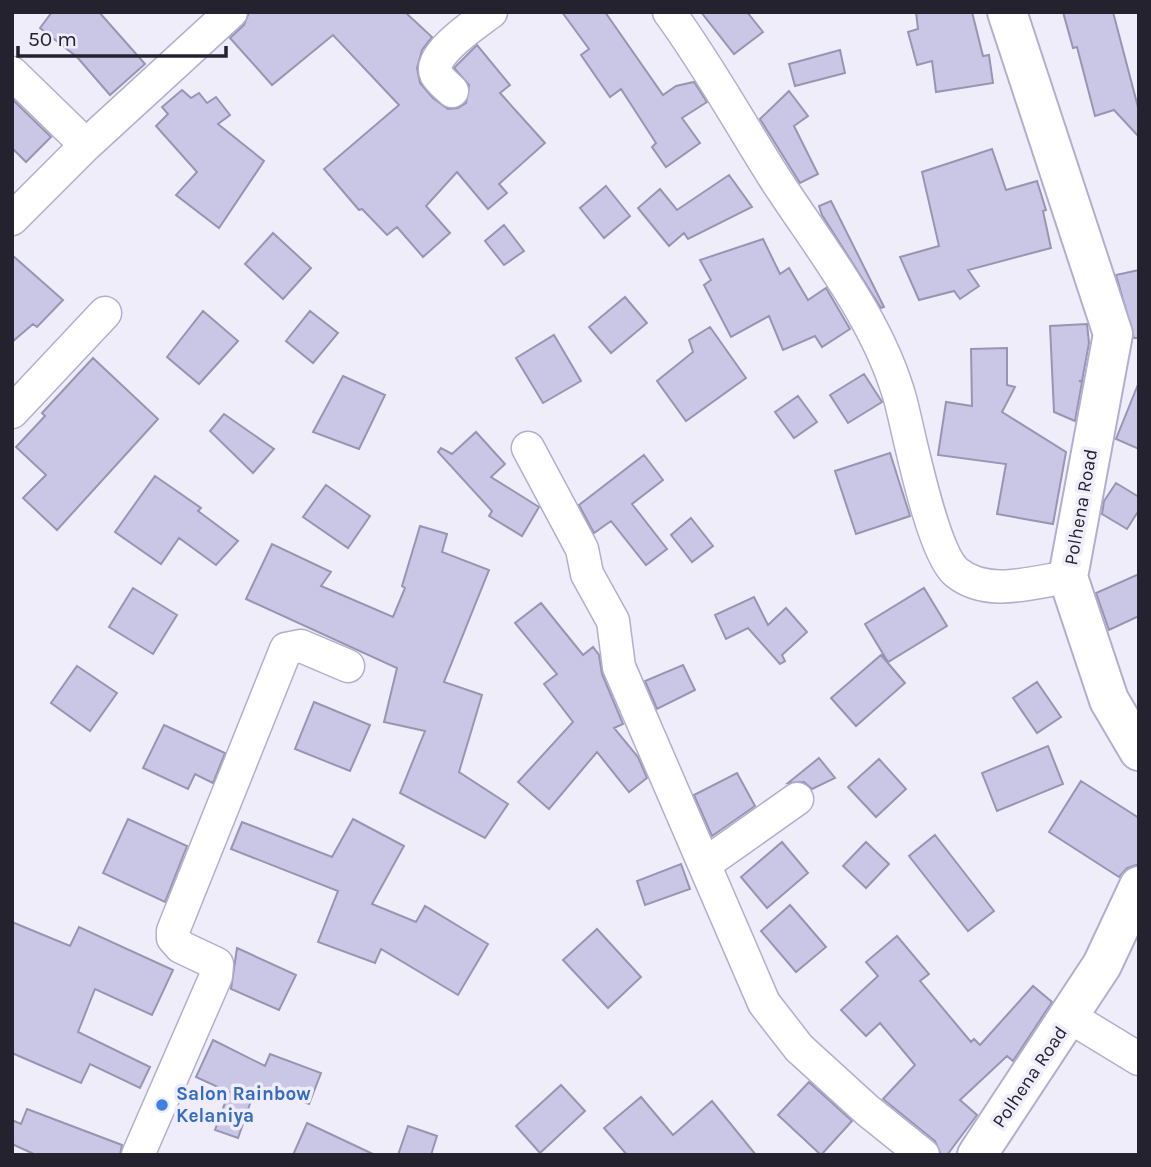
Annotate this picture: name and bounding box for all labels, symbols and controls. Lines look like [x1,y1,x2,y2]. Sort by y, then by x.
scale bar [18,14,226,58]
text: 50 m [28,27,77,51]
street label: Polhena Road [1060,447,1102,567]
street label: Polhena Road [988,1022,1072,1132]
place label: Salon Rainbow Kelaniya [176,1083,311,1127]
marker: Salon Rainbow Kelaniya [154,1097,170,1113]

